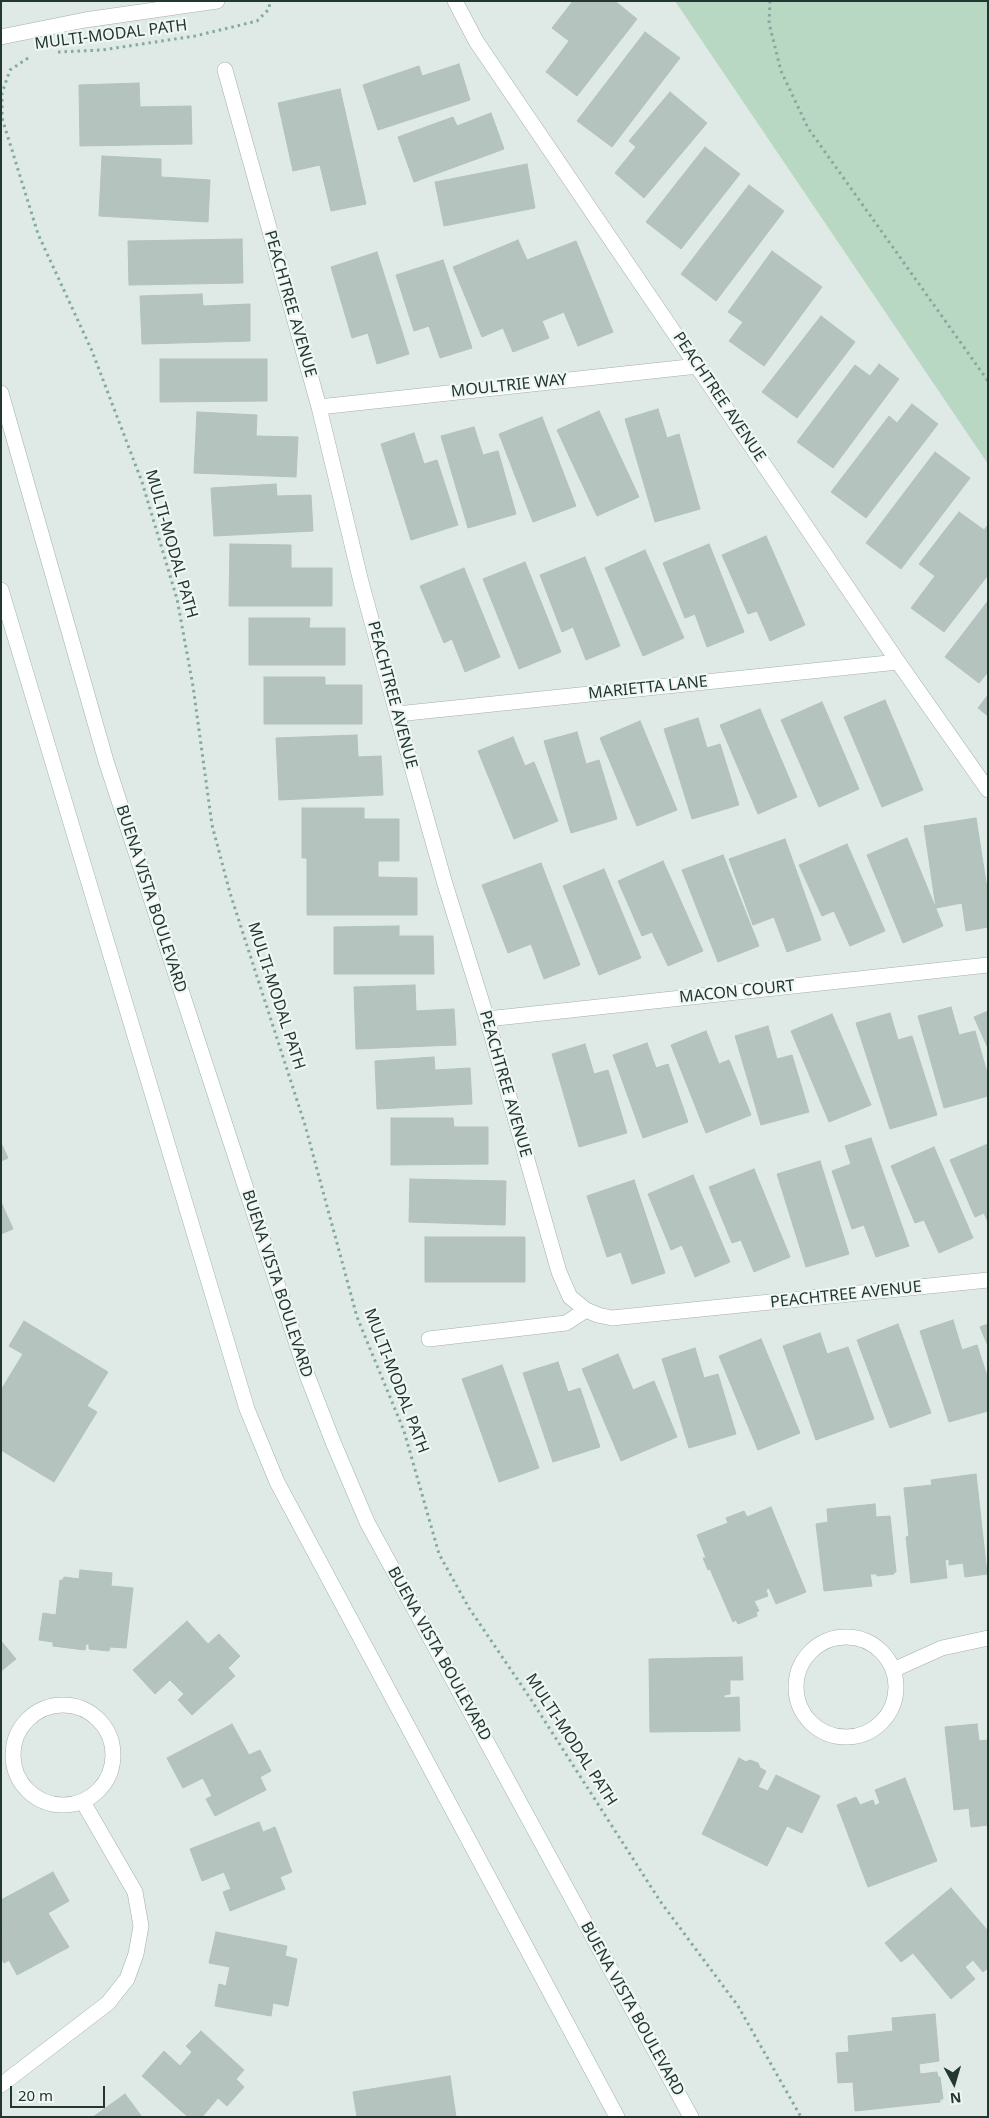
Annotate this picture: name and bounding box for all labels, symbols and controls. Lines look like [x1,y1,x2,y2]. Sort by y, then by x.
street label: MULTI-MODAL PATH [34,16,188,54]
street label: PEACHTREE AVENUE [260,228,320,380]
street label: PEACHTREE AVENUE [669,329,769,465]
street label: MOULTRIE WAY [450,370,568,402]
street label: MULTI-MODAL PATH [141,468,201,620]
street label: PEACHTREE AVENUE [363,619,421,771]
street label: MARIETTA LANE [587,672,709,704]
street label: BUENA VISTA BOULEVARD [112,803,190,995]
street label: MULTI-MODAL PATH [243,920,309,1072]
street label: MACON COURT [678,976,796,1008]
street label: PEACHTREE AVENUE [475,1008,535,1160]
street label: BUENA VISTA BOULEVARD [238,1188,316,1380]
street label: PEACHTREE AVENUE [769,1278,923,1312]
street label: MULTI-MODAL PATH [360,1306,432,1456]
street label: BUENA VISTA BOULEVARD [383,1564,495,1744]
street label: MULTI-MODAL PATH [521,1670,621,1810]
street label: BUENA VISTA BOULEVARD [576,1919,688,2099]
north arrow [929,2058,979,2108]
scale bar [12,2076,108,2108]
text: 20 m [18,2085,53,2105]
text: N [949,2088,962,2108]

